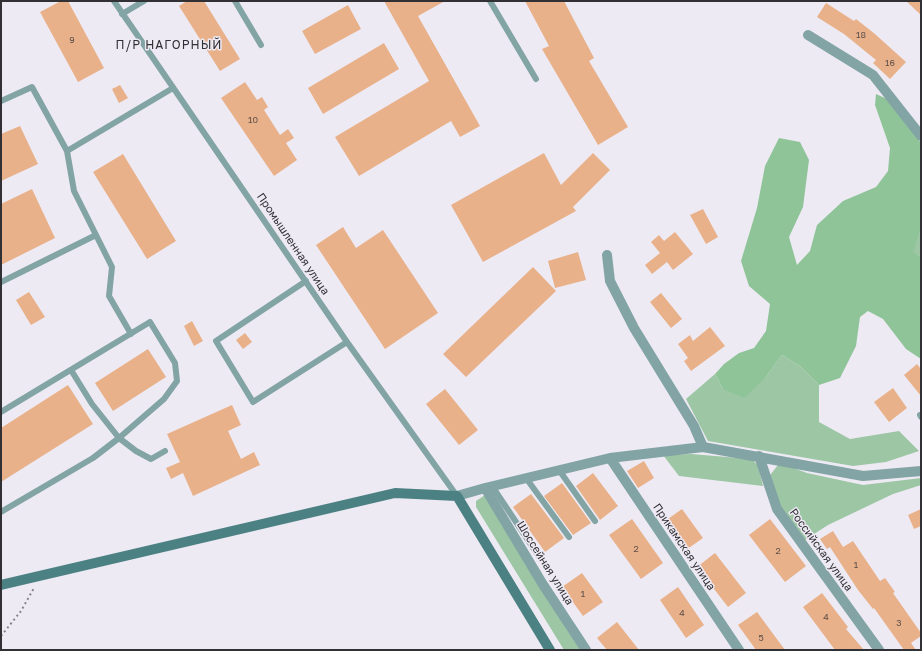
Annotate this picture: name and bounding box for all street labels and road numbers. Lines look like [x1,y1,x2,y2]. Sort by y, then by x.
street label: Промышленная улица [254,190,332,298]
street label: Прикамская улица [650,501,718,593]
street label: Российская улица [787,506,855,594]
street label: Шоссейная улица [514,519,576,607]

